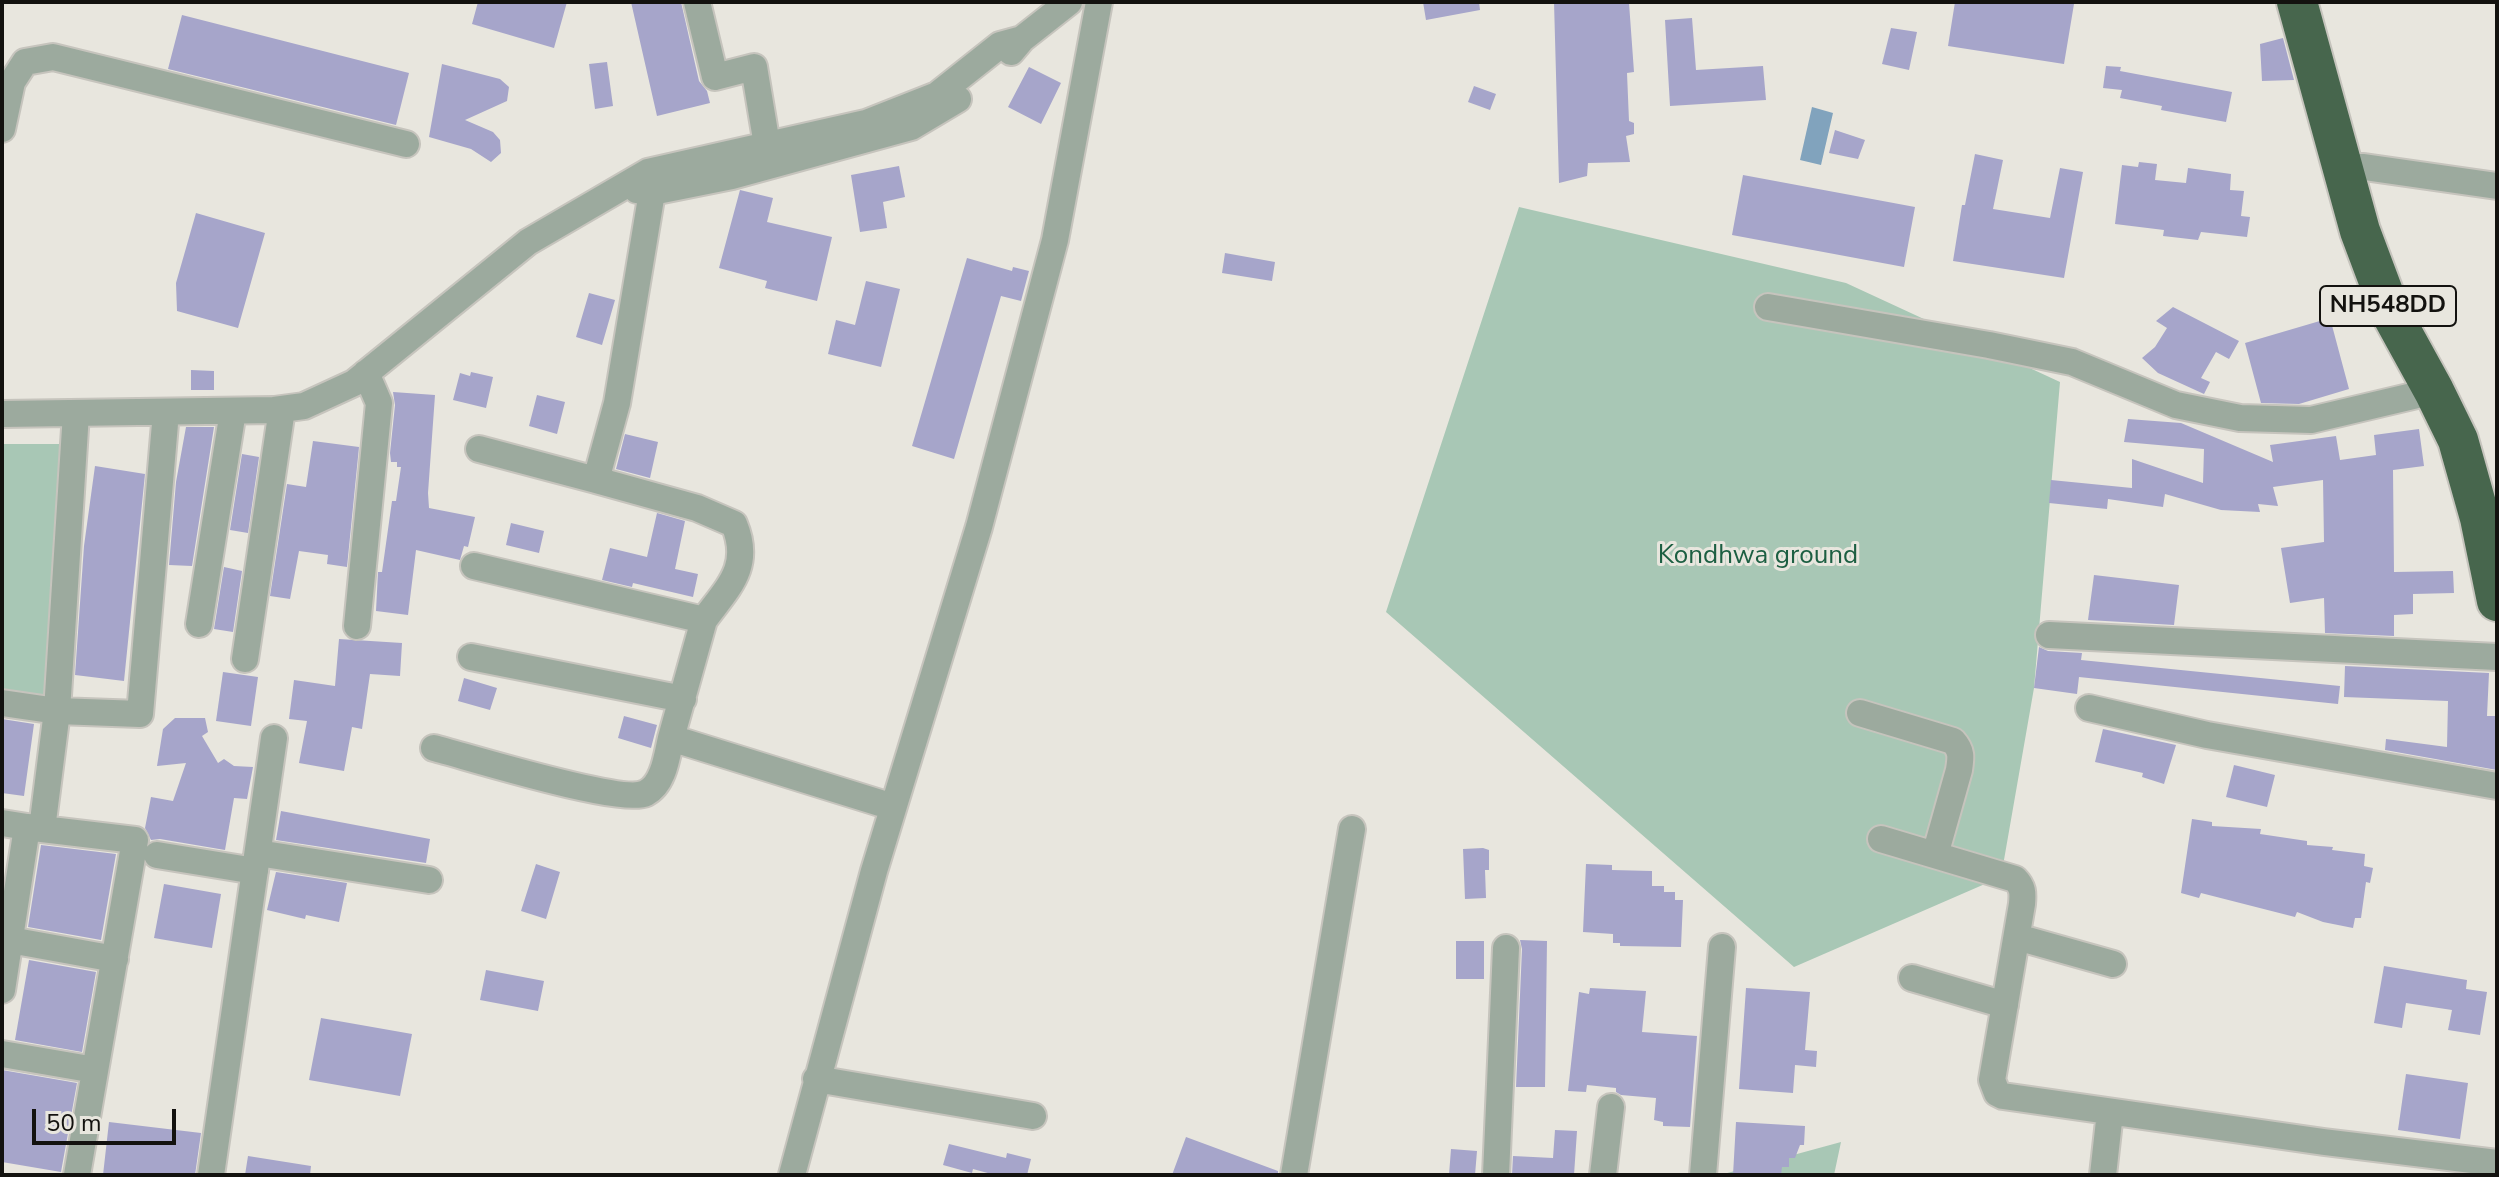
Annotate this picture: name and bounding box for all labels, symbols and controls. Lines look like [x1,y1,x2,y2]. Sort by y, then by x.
road number: NH548DD [2320,286,2456,326]
park label: Kondhwa ground [1658,541,1858,573]
scale bar [36,1093,180,1143]
text: 50 m [46,1107,102,1139]

